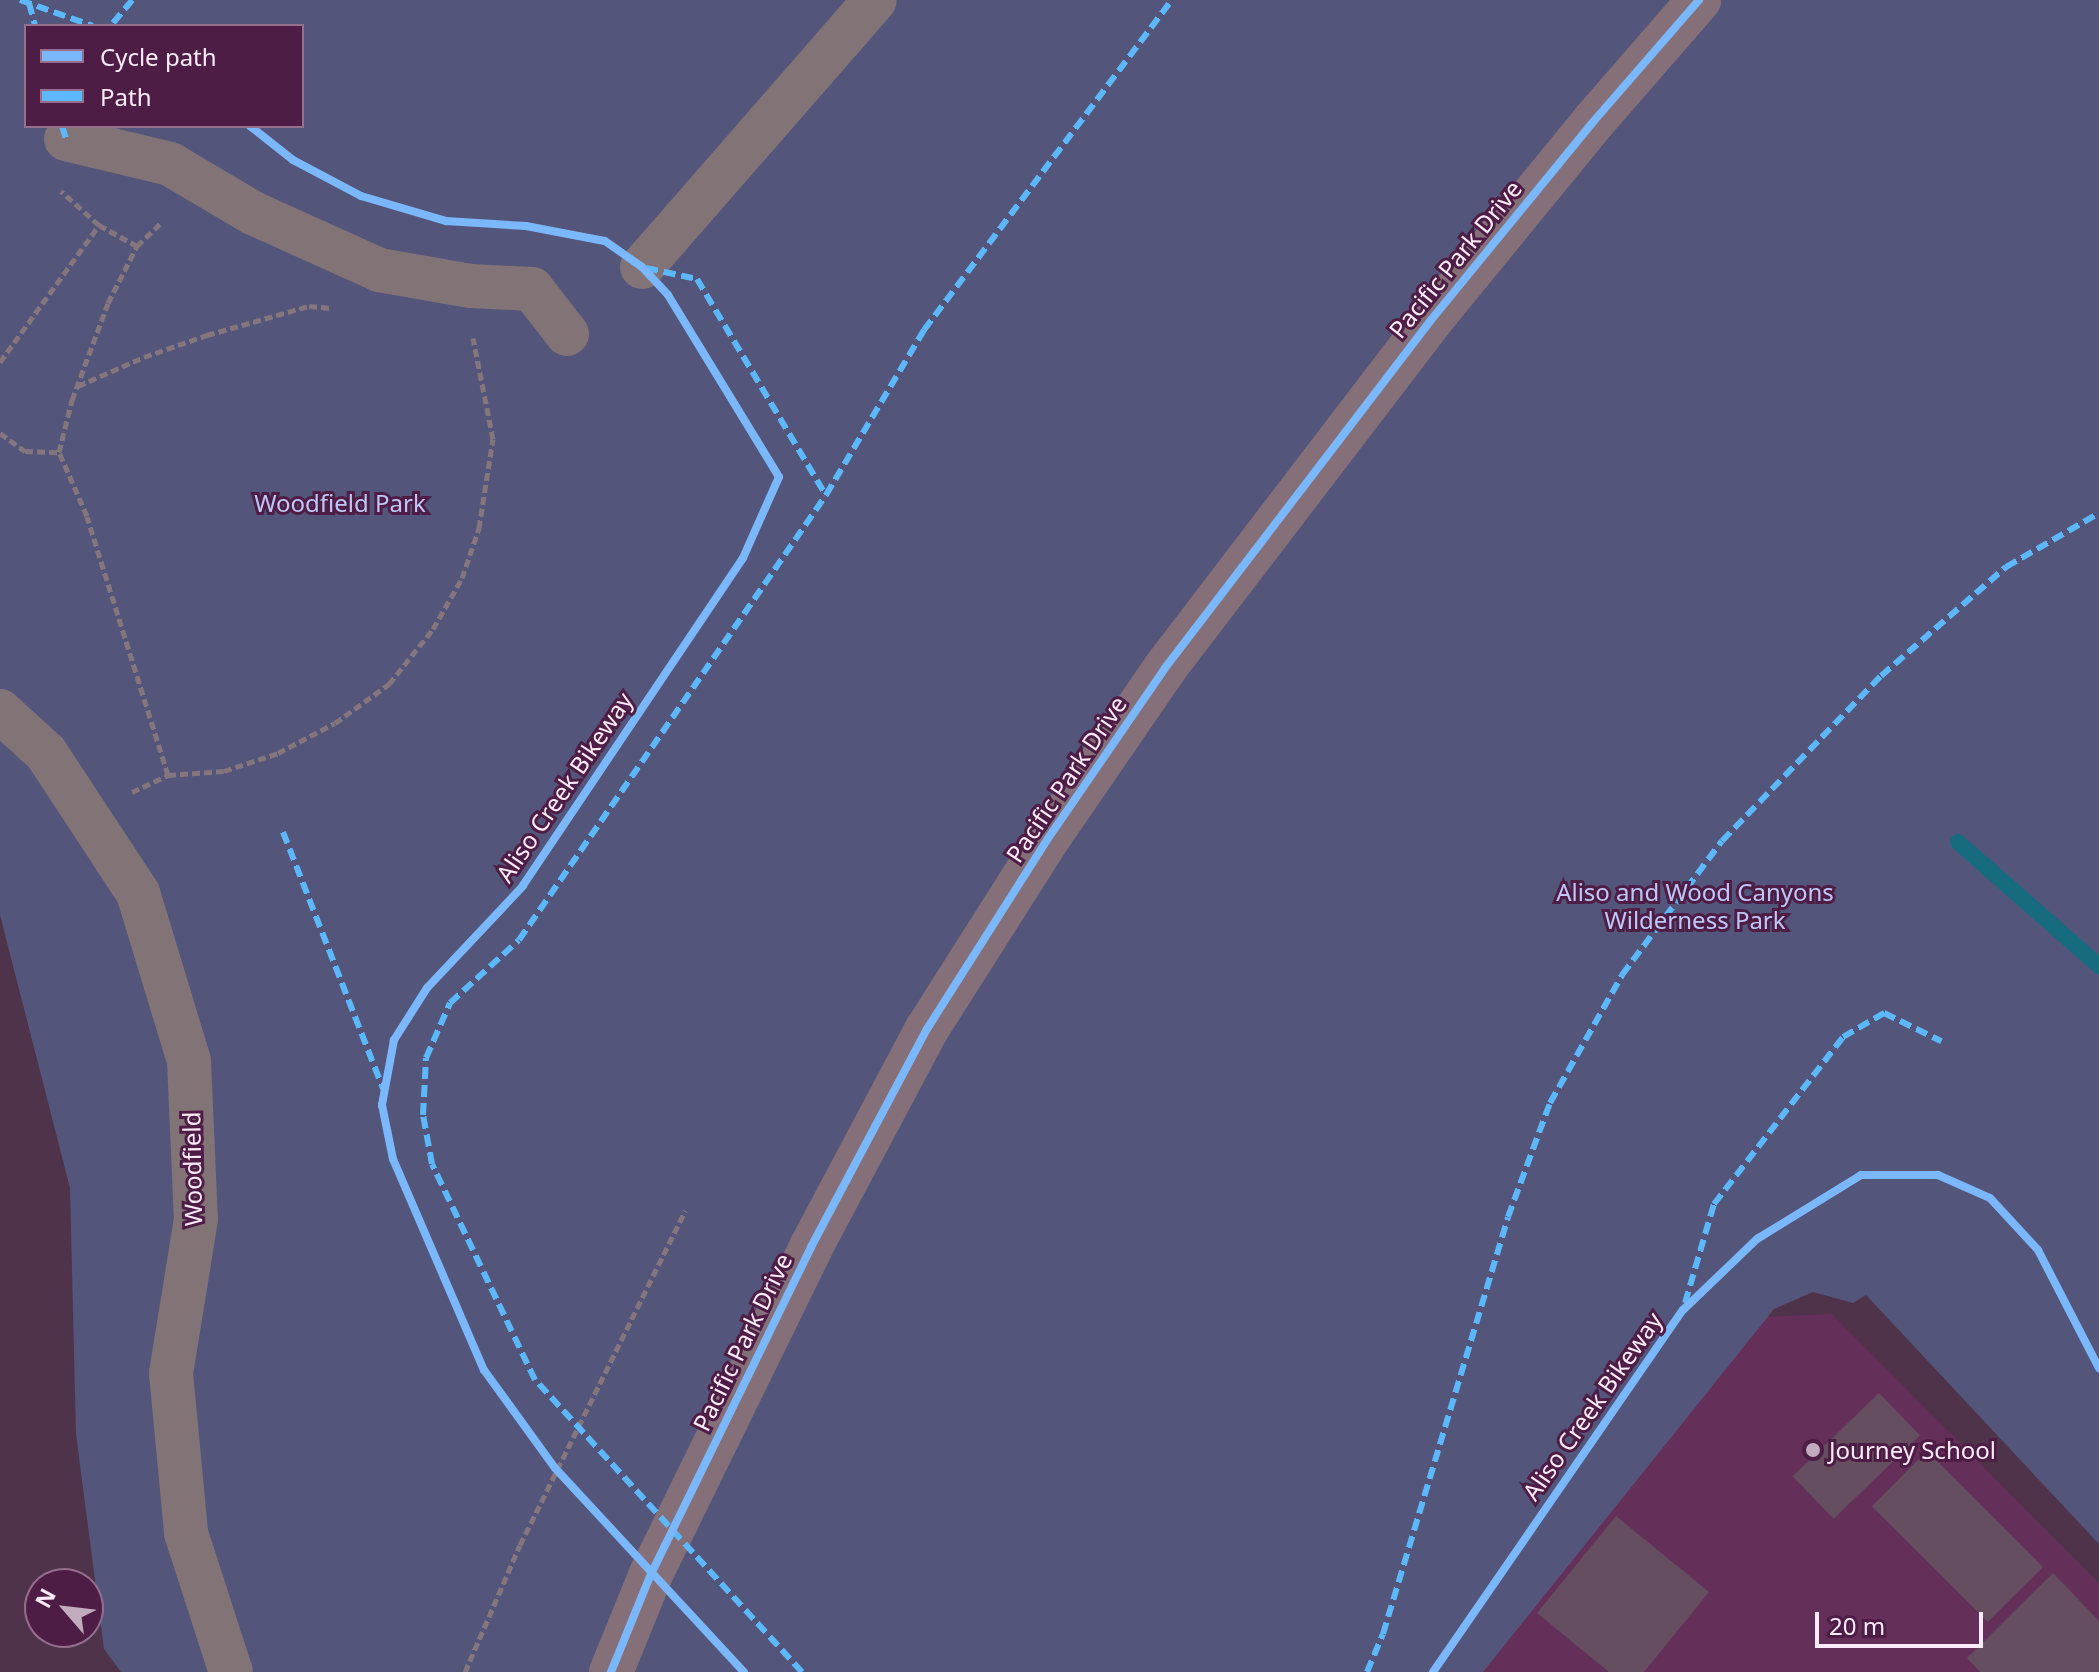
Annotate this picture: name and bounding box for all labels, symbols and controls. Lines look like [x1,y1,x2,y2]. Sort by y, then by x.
legend [24,24,304,128]
text: Cycle path [100,40,217,73]
text: Path [100,80,151,113]
street label: Pacific Park Drive [1383,174,1527,344]
park label: Woodfield Park [254,489,426,517]
street label: Aliso Creek Bikeway [490,687,638,887]
street label: Pacific Park Drive [1000,690,1132,868]
park label: Aliso and Wood Canyons Wilderness Park [1556,878,1834,934]
street label: Woodfield [177,1111,207,1227]
street label: Pacific Park Drive [686,1248,798,1436]
street label: Aliso Creek Bikeway [1516,1306,1668,1506]
place label: Journey School [1829,1436,1996,1464]
marker: Journey School [1804,1441,1822,1459]
north arrow [24,1568,104,1648]
text: N [27,1583,62,1613]
scale bar [1819,1596,1987,1646]
text: 20 m [1829,1609,1885,1642]

